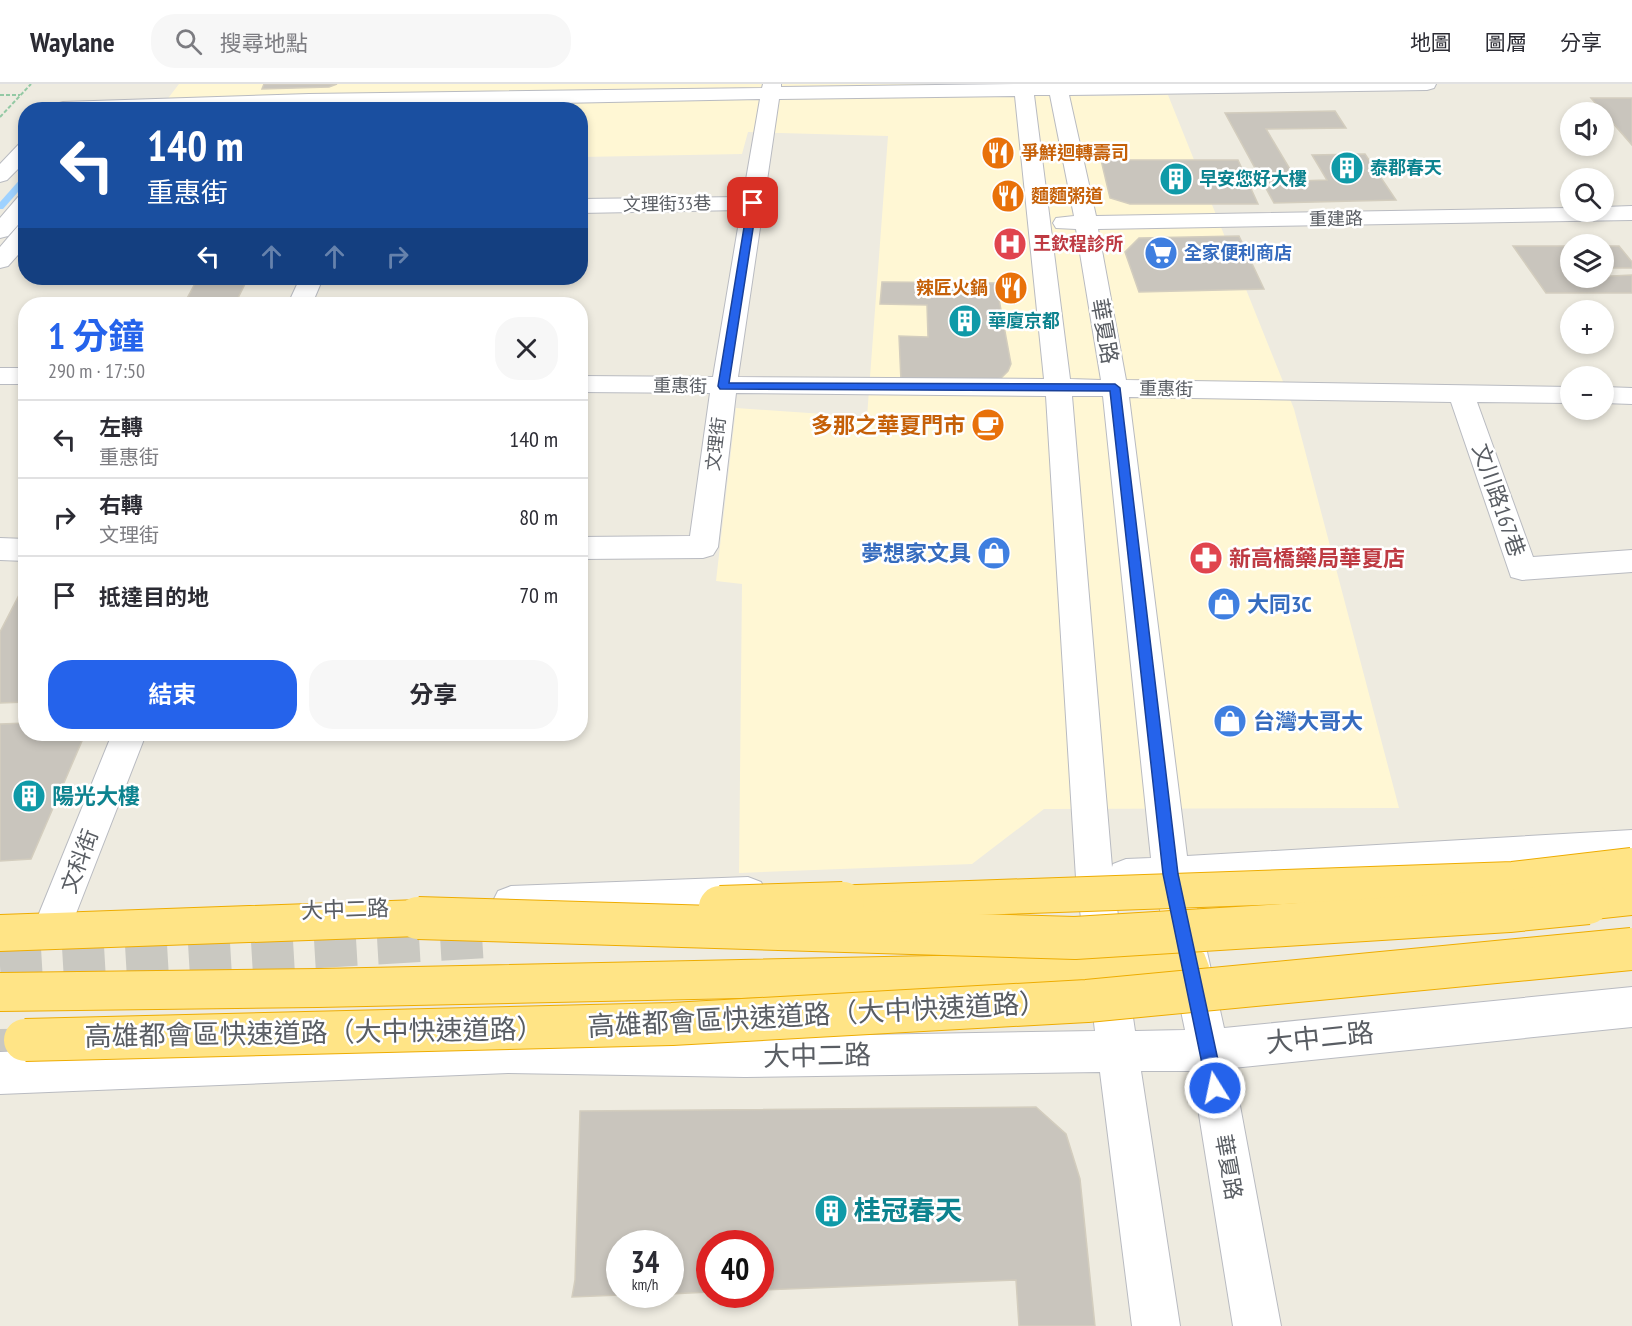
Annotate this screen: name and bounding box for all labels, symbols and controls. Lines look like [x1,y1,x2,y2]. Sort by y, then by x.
search box [151,14,571,68]
text: Waylane [30,23,115,60]
icon: search [172,25,205,58]
text: 搜尋地點 [220,29,308,57]
text: 地圖 [1410,29,1452,56]
text: 圖層 [1485,29,1527,56]
text: 分享 [1560,29,1602,56]
map controls [1560,102,1614,420]
button: sound [1560,102,1614,156]
text: 140 m [147,118,244,173]
icon: left [48,126,126,204]
restaurant icon: 爭鮮迴轉壽司 [980,135,1016,171]
place label: 爭鮮迴轉壽司 [1021,141,1129,164]
building icon: 泰郡春天 [1329,150,1365,186]
place label: 泰郡春天 [1370,156,1442,179]
building icon: 早安您好大樓 [1158,161,1194,197]
place label: 早安您好大樓 [1199,167,1307,190]
button: search [1560,168,1614,222]
text: 重惠街 [147,175,228,209]
pin [727,177,778,228]
restaurant icon: 麵麵粥道 [990,178,1026,214]
place label: 麵麵粥道 [1031,184,1103,207]
icon: arrive [736,186,769,219]
street label: 文理街33巷 [623,191,711,216]
street label: 重建路 [1309,207,1363,230]
hospital icon: 王欽程診所 [992,226,1028,262]
place label: 王欽程診所 [1033,232,1123,255]
button: layers [1560,234,1614,288]
supermarket icon: 全家便利商店 [1143,235,1179,271]
icon: left [192,240,225,273]
icon: ahead [255,240,288,273]
icon: ahead [318,240,351,273]
icon: right [381,240,414,273]
place label: 全家便利商店 [1184,241,1292,264]
restaurant icon: 辣匠火鍋 [993,270,1029,306]
place label: 辣匠火鍋 [916,276,988,299]
street label: 華夏路 [1085,296,1125,366]
button: + [1560,300,1614,354]
building icon: 華廈京都 [947,303,983,339]
place label: 華廈京都 [988,309,1060,332]
text: 1 分鐘 [48,312,145,359]
button: close [495,317,558,380]
text: 290 m · 17:50 [48,358,145,384]
button: − [1560,366,1614,420]
street label: 重惠街 [653,374,707,397]
street label: 重惠街 [1139,377,1193,400]
cafe icon: 多那之華夏門市 [970,407,1006,443]
place label: 多那之華夏門市 [811,411,965,439]
text: 左轉 [99,413,143,441]
street label: 文理街 [701,416,730,472]
icon: left [48,423,81,456]
text: 140 m [509,425,558,453]
street label: 文川路167巷 [1467,440,1531,560]
text: 重惠街 [99,444,159,470]
text: 右轉 [99,491,143,519]
icon: right [48,501,81,534]
text: 80 m [519,503,558,531]
text: 文理街 [99,522,159,548]
shop icon: 夢想家文具 [976,535,1012,571]
place label: 夢想家文具 [861,539,971,567]
pharmacy icon: 新高橋藥局華夏店 [1188,540,1224,576]
place label: 新高橋藥局華夏店 [1229,544,1405,572]
icon: arrive [48,579,81,612]
text: 70 m [519,581,558,609]
text: 抵達目的地 [99,583,209,611]
shop icon: 大同3C [1206,586,1242,622]
place label: 大同3C [1247,590,1312,618]
button: 結束 [48,660,297,729]
button: 分享 [309,660,558,729]
shop icon: 台灣大哥大 [1212,703,1248,739]
place label: 台灣大哥大 [1253,707,1363,735]
building icon: 陽光大樓 [11,778,47,814]
place label: 陽光大樓 [52,782,140,810]
street label: 文科街 [54,825,104,897]
street label: 大中二路 [301,893,389,925]
street label: 高雄都會區快速道路（大中快速道路） [587,985,1047,1043]
street label: 高雄都會區快速道路（大中快速道路） [84,1011,544,1053]
street label: 大中二路 [1264,1014,1375,1060]
street label: 大中二路 [763,1037,871,1073]
position arrow [1183,1056,1247,1120]
street label: 華夏路 [1209,1132,1249,1202]
building icon: 桂冠春天 [813,1193,849,1229]
place label: 桂冠春天 [854,1193,962,1227]
speed limit sign: 40 [696,1230,774,1308]
text: 34 [631,1242,659,1281]
text: km/h [632,1275,658,1294]

